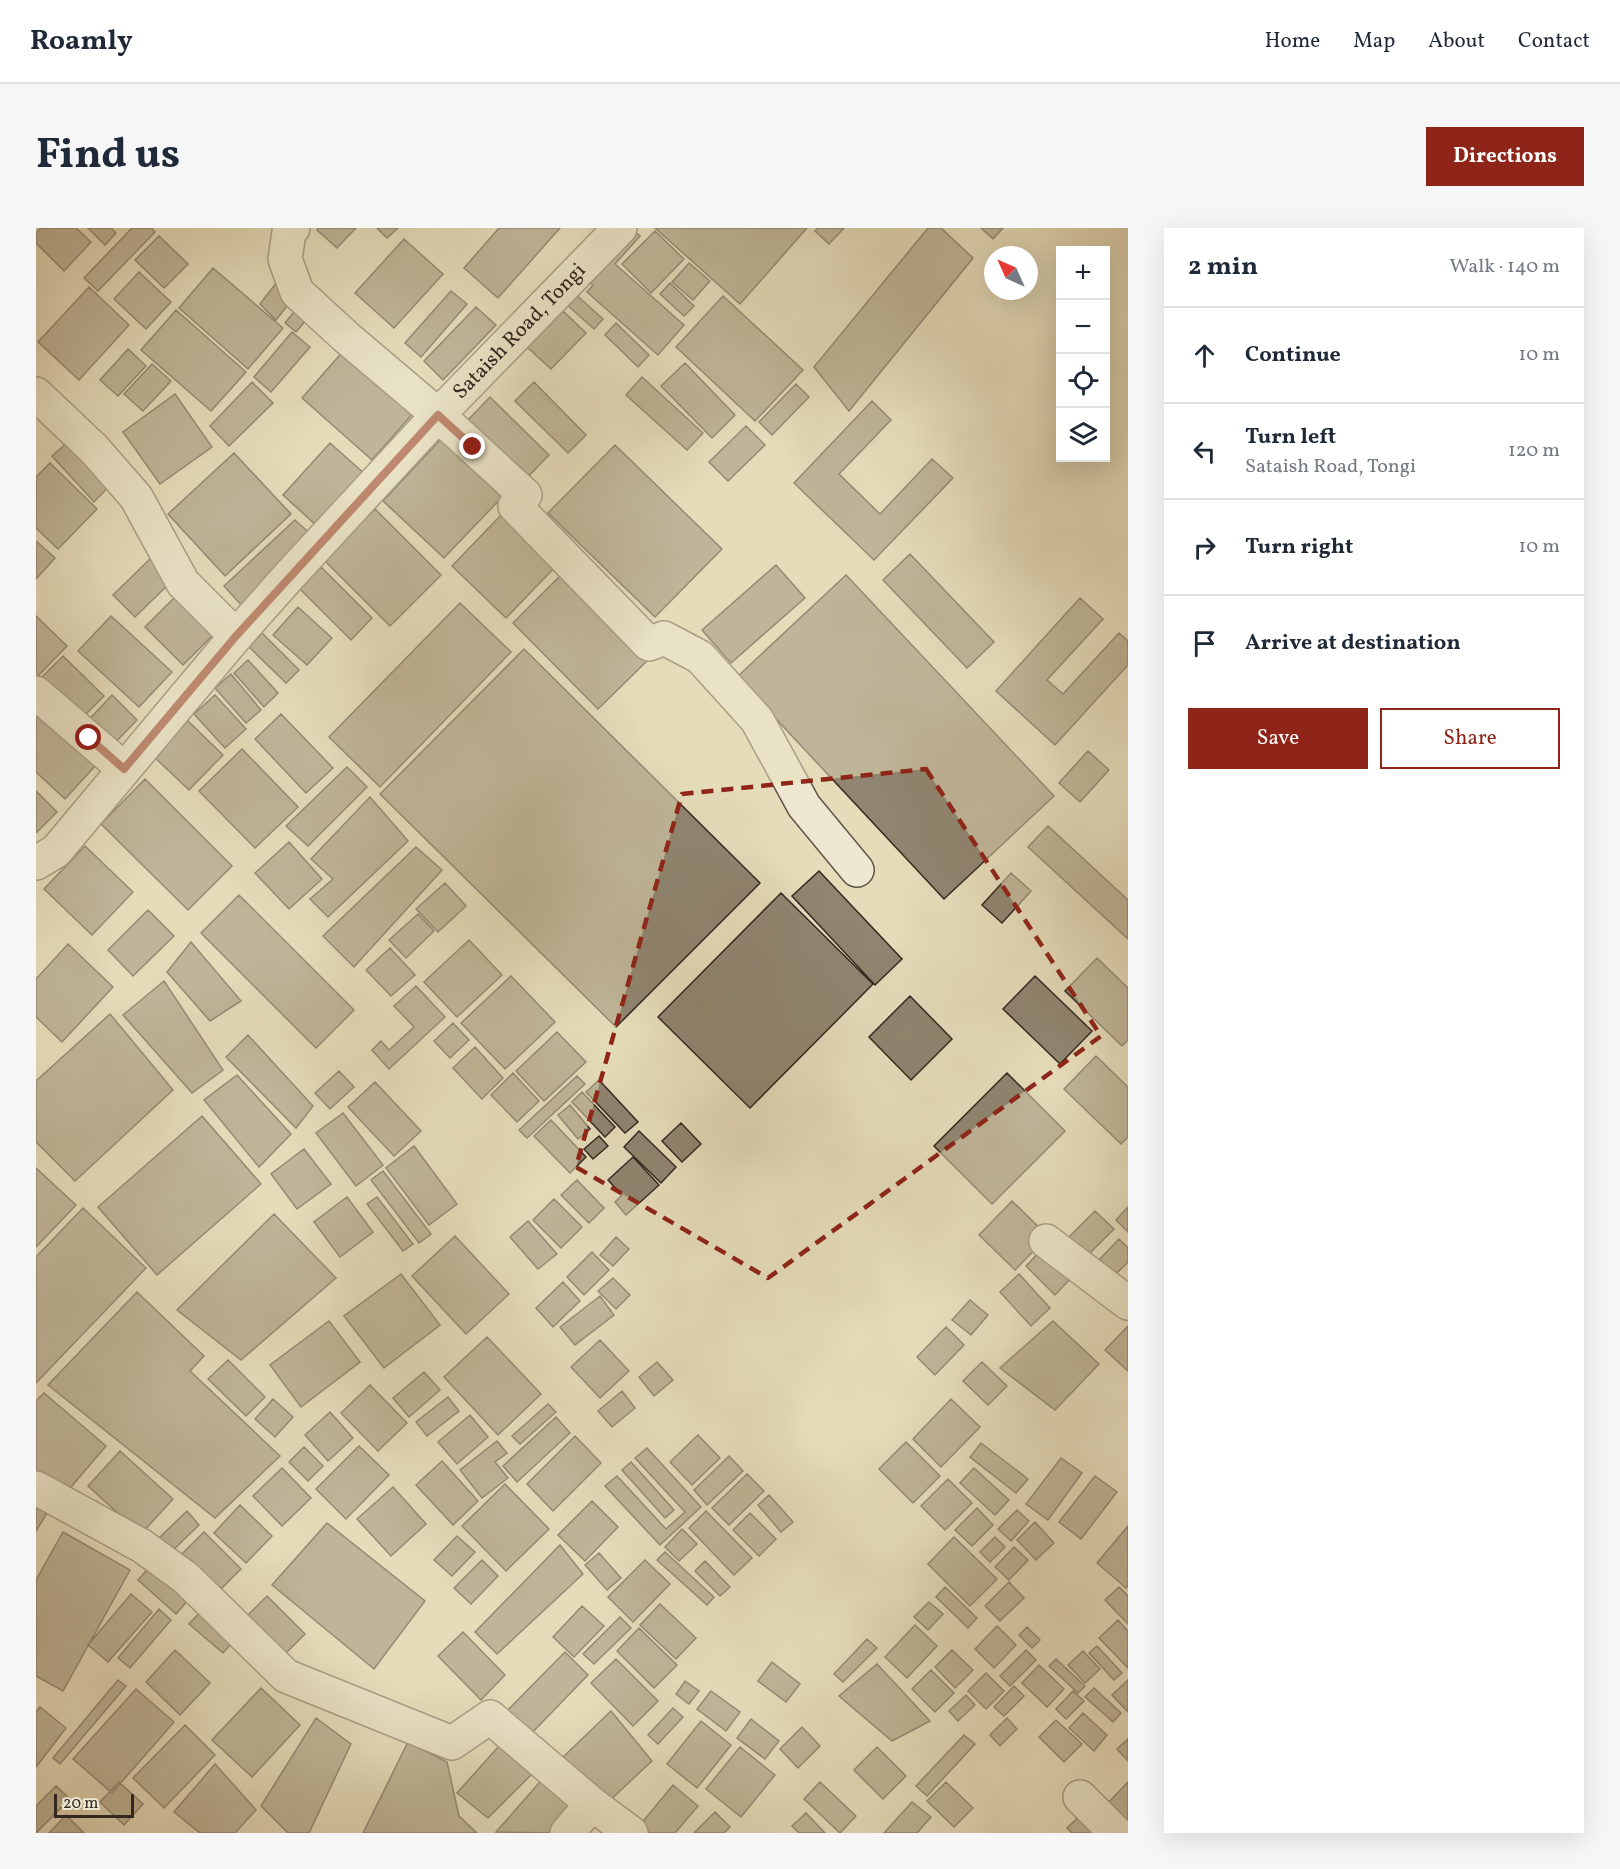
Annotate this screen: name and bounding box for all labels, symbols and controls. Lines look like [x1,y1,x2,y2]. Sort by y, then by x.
text: Roamly [30,22,133,61]
text: Home [1265,27,1320,56]
text: Map [1353,27,1395,56]
text: About [1428,27,1485,56]
text: Contact [1518,27,1590,56]
text: Find us [36,127,180,186]
button: Directions [1426,127,1584,186]
north arrow [984,246,1038,300]
map controls [1056,246,1110,462]
button: + [1056,246,1110,300]
text: 2 min [1188,249,1258,285]
text: Walk · 140 m [1450,253,1560,281]
street label: Sataish Road, Tongi [446,257,593,406]
button: − [1056,300,1110,354]
icon: ahead [1188,339,1221,372]
text: Continue [1245,340,1341,371]
text: 10 m [1519,341,1560,369]
button: locate [1056,354,1110,408]
button: layers [1056,408,1110,462]
text: Turn left [1245,422,1336,453]
route end [459,433,485,459]
icon: left [1188,435,1221,468]
text: 120 m [1508,437,1560,465]
text: Sataish Road, Tongi [1245,453,1416,481]
icon: right [1188,531,1221,564]
text: Turn right [1245,532,1353,563]
text: 10 m [1519,533,1560,561]
icon: arrive [1188,627,1221,660]
text: Arrive at destination [1245,628,1461,659]
button: Save [1188,708,1368,769]
button: Share [1380,708,1560,769]
route start [75,724,101,750]
scale bar [54,1791,134,1818]
text: 20 m [63,1793,98,1815]

